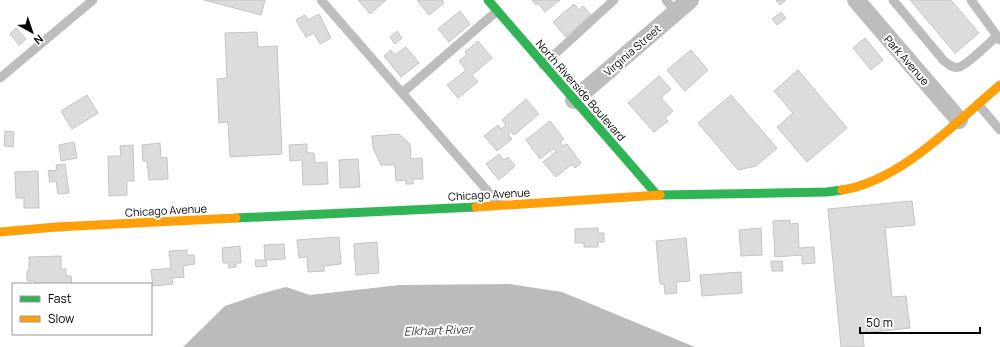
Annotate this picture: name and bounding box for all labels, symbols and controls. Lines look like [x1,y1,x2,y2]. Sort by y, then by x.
north arrow [12,12,52,52]
street label: Virginia Street [600,21,664,79]
text: N [31,32,47,48]
street label: Park Avenue [881,32,933,89]
street label: North Riverside Boulevard [533,36,629,144]
street label: Chicago Avenue [448,184,531,204]
street label: Chicago Avenue [125,200,208,220]
legend [12,283,152,335]
text: Fast [48,290,72,307]
scale bar [860,309,980,335]
text: Slow [48,310,74,327]
text: 50 m [866,314,893,331]
water label: Elkhart River [403,320,474,340]

